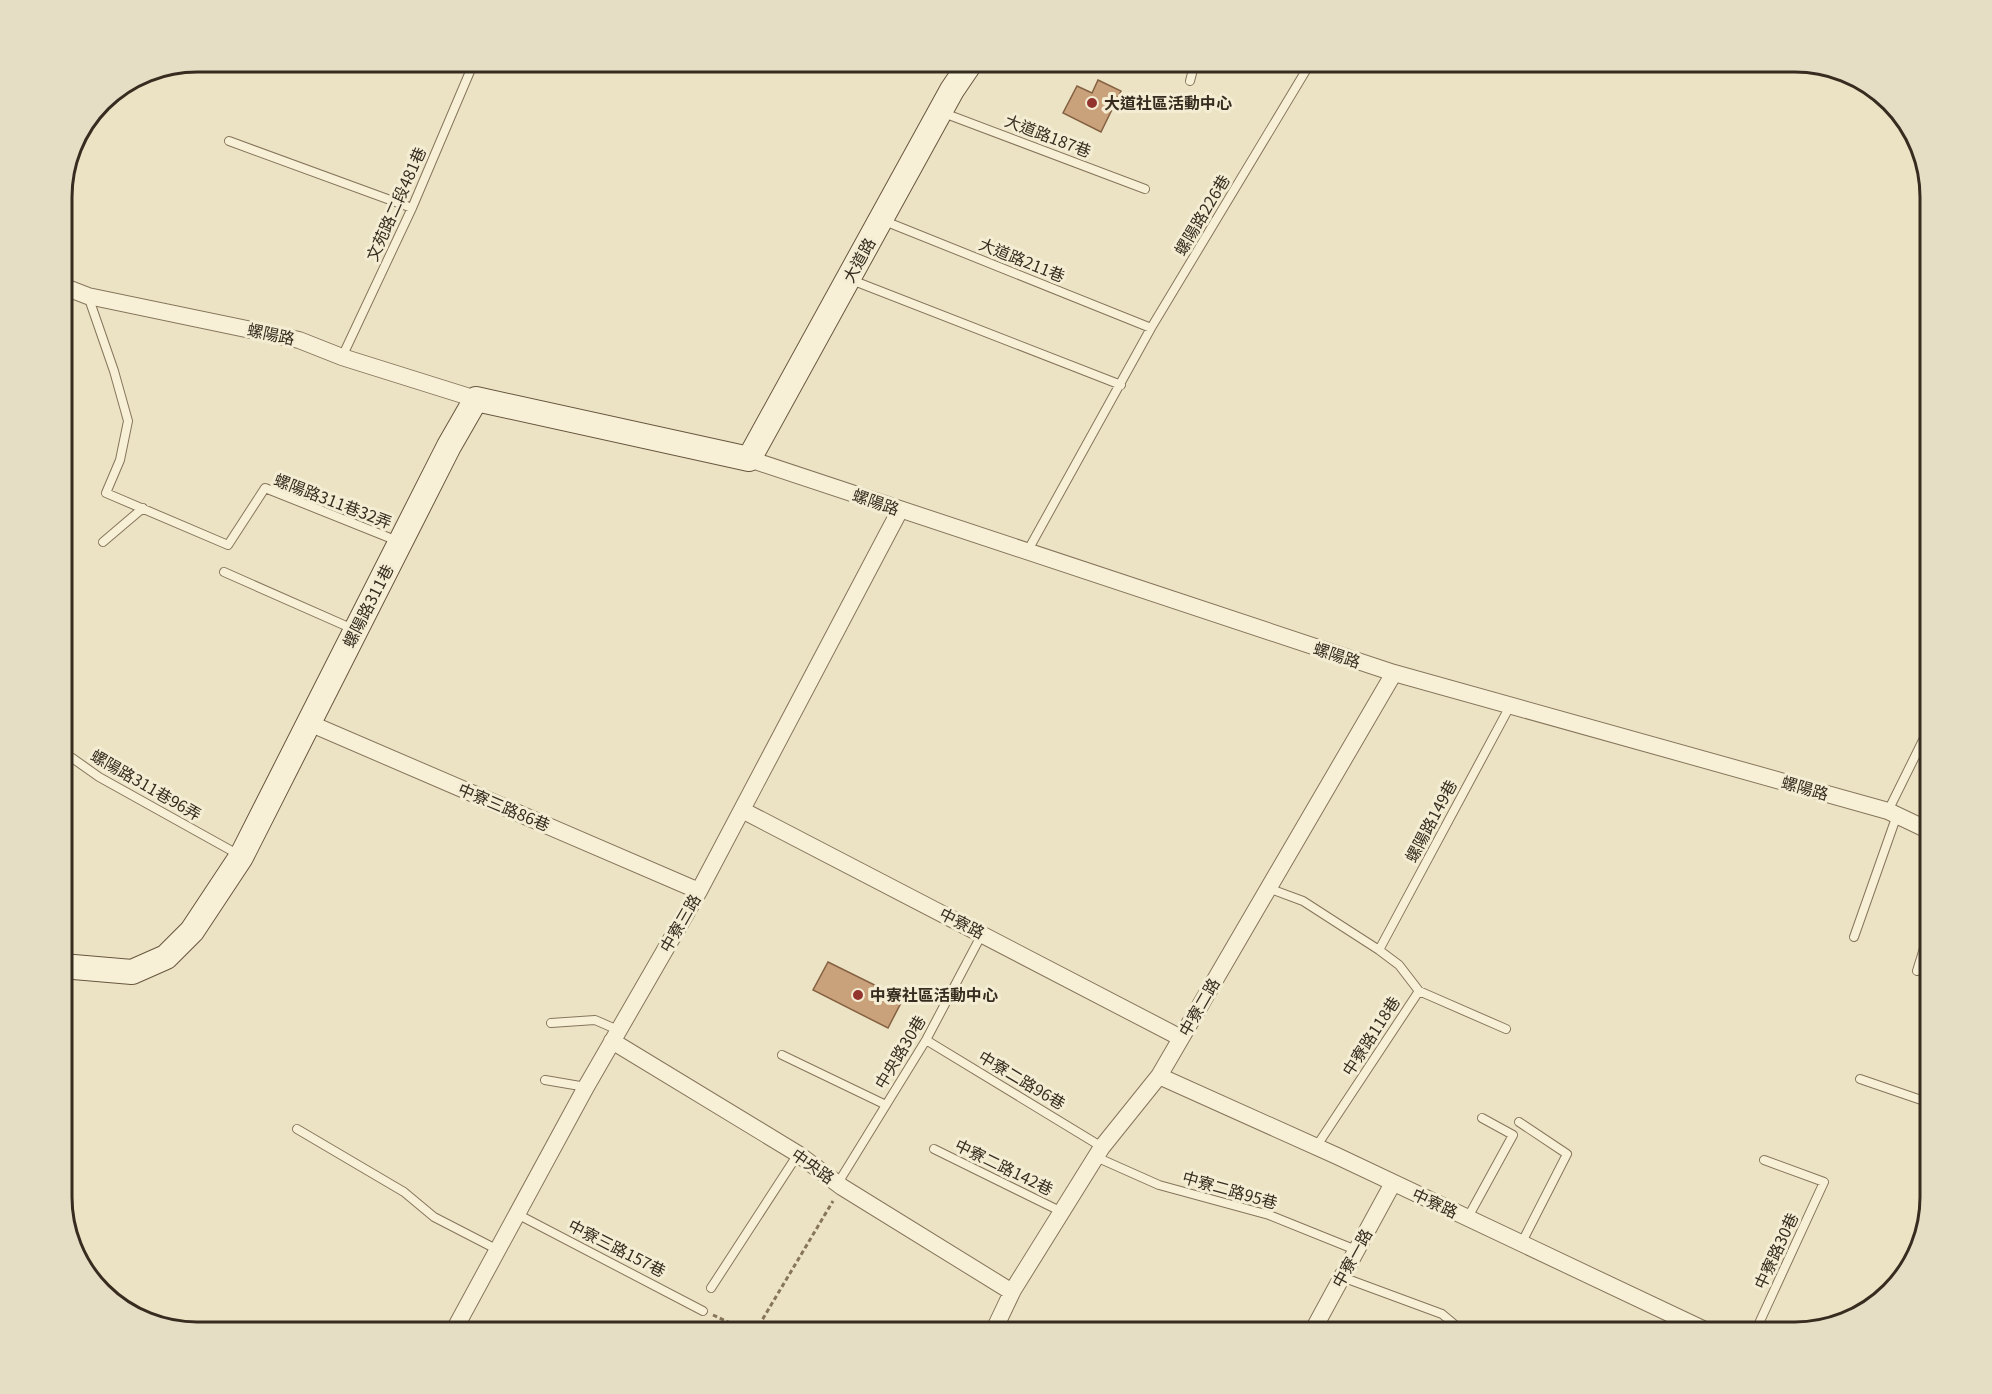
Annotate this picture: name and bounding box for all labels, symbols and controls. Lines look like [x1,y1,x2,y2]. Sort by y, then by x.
place label: 大道社區活動中心 [1104,90,1232,114]
marker: 大道社區活動中心 [1085,96,1099,110]
street label: 大道路187巷 [1002,108,1095,163]
street label: 文苑路二段481巷 [359,143,431,264]
street label: 螺陽路226巷 [1168,169,1235,260]
street label: 大道路211巷 [976,231,1069,287]
street label: 大道路 [836,233,880,286]
street label: 螺陽路 [245,316,297,350]
street label: 螺陽路311巷32弄 [271,467,396,534]
street label: 螺陽路 [850,482,903,520]
street label: 螺陽路311巷 [336,560,398,651]
street label: 螺陽路 [1311,635,1364,673]
street label: 螺陽路311巷96弄 [87,743,206,826]
street label: 螺陽路 [1779,769,1832,805]
street label: 螺陽路149巷 [1398,775,1462,866]
street label: 中寮三路86巷 [455,776,554,836]
street label: 中寮三路 [653,889,706,956]
street label: 中寮路 [936,901,989,944]
street label: 中寮二路 [1172,973,1225,1040]
place label: 中寮社區活動中心 [870,982,998,1006]
marker: 中寮社區活動中心 [851,988,865,1002]
street label: 中寮路118巷 [1335,991,1405,1080]
street label: 中央路30巷 [868,1010,930,1093]
street label: 中寮二路96巷 [974,1044,1071,1115]
street label: 中寮二路142巷 [951,1132,1058,1200]
street label: 中央路 [787,1142,840,1189]
street label: 中寮二路95巷 [1180,1164,1281,1214]
street label: 中寮路 [1409,1181,1462,1223]
street label: 中寮路30巷 [1747,1208,1803,1293]
street label: 中寮三路157巷 [564,1212,670,1282]
street label: 中寮一路 [1325,1224,1377,1291]

